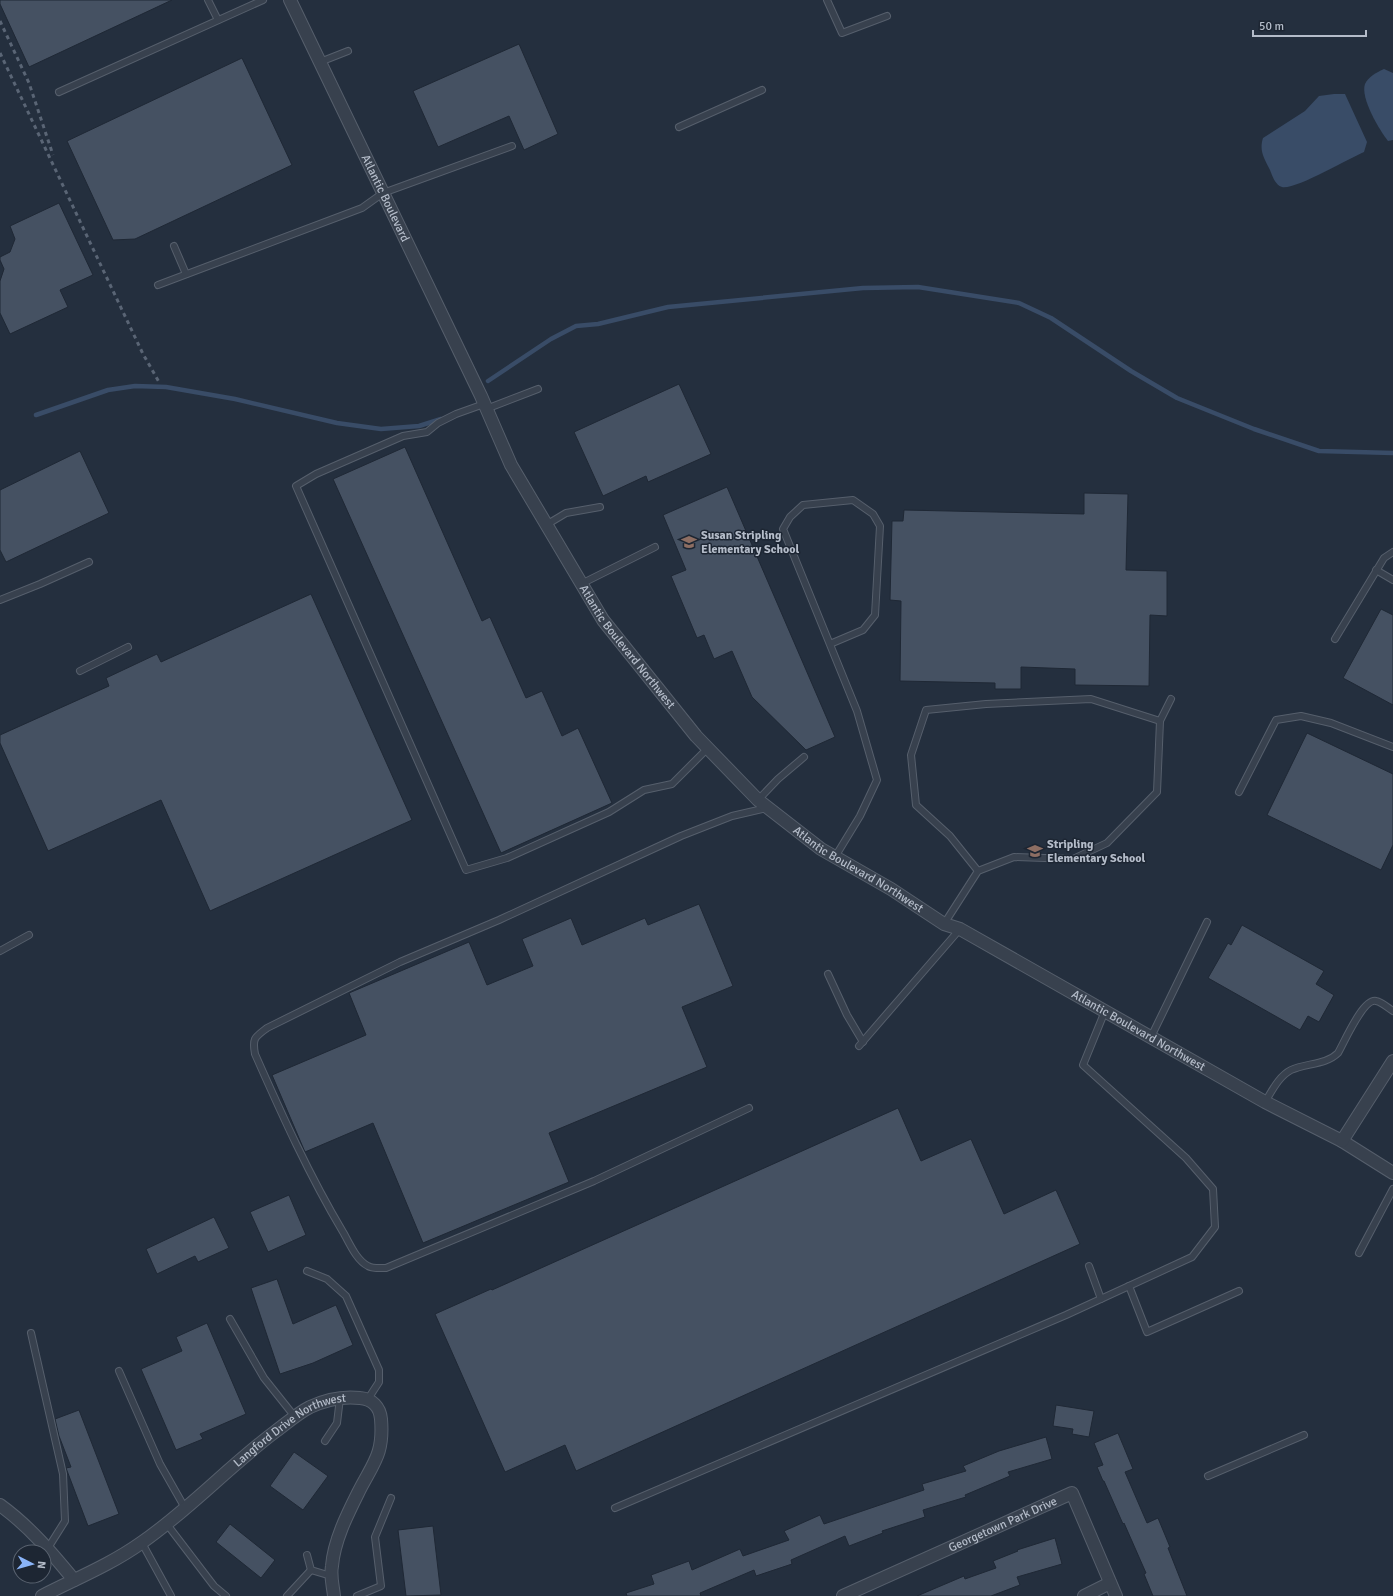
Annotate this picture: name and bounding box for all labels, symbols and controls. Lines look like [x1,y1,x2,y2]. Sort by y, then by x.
scale bar [1253,12,1366,38]
text: 50 m [1259,19,1284,34]
street label: Atlantic Boulevard [358,152,413,244]
place label: Susan Stripling Elementary School [701,528,800,557]
school or university icon: Susan Stripling Elementary School [680,533,698,551]
street label: Atlantic Boulevard Northwest [576,582,679,712]
street label: Atlantic Boulevard Northwest [790,823,926,916]
place label: Stripling Elementary School [1047,837,1146,866]
school or university icon: Stripling Elementary School [1026,842,1044,860]
street label: Atlantic Boulevard Northwest [1069,986,1208,1074]
street label: Langford Drive Northwest [230,1390,347,1470]
street label: Georgetown Park Drive [946,1493,1059,1555]
north arrow [12,1544,52,1584]
text: N [35,1561,48,1569]

